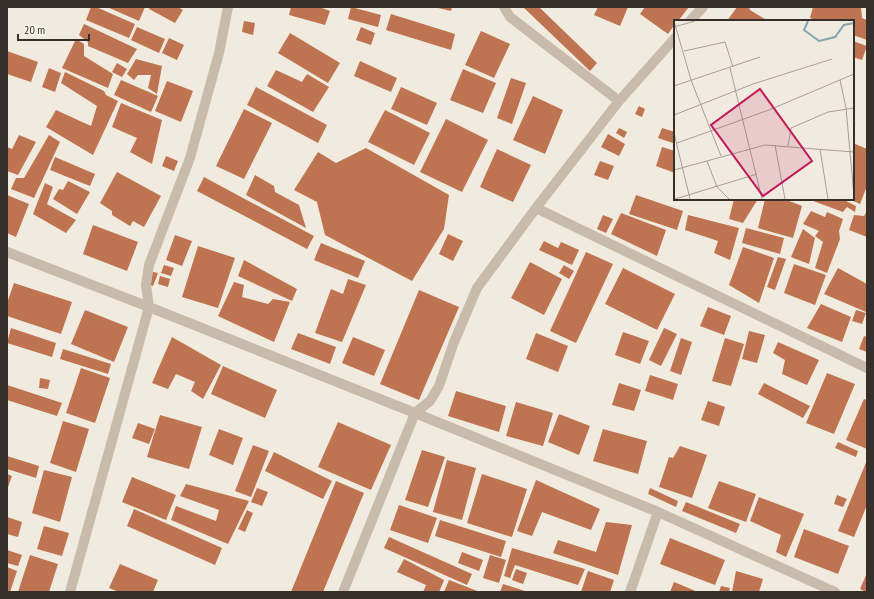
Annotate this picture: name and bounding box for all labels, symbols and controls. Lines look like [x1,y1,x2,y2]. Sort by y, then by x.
scale bar [18,16,89,42]
inset map [674,20,854,200]
text: 20 m [24,22,45,37]

